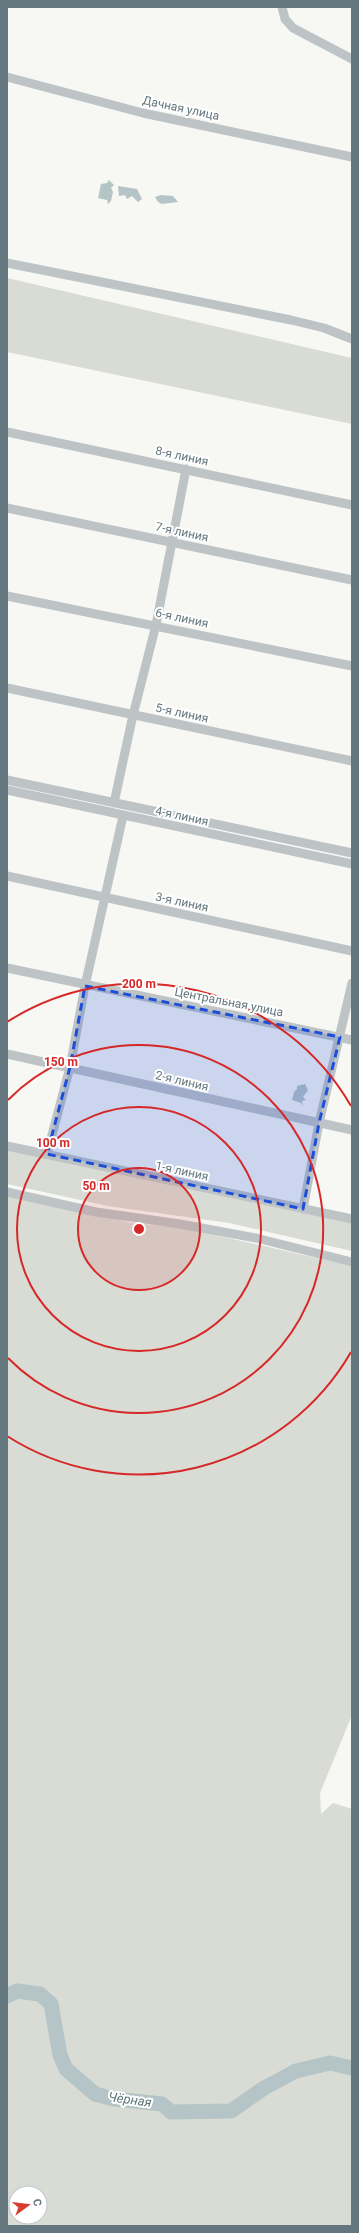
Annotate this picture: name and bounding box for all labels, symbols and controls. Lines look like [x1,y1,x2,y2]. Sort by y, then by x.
street label: Дачная улица [141,93,221,123]
street label: 8-я линия [154,444,210,468]
street label: 7-я линия [154,520,210,544]
street label: 6-я линия [154,606,210,630]
street label: 5-я линия [154,701,210,725]
street label: 4-я линия [154,804,210,828]
street label: 3-я линия [154,890,210,914]
text: 200 m [122,977,156,991]
street label: Центральная улица [173,985,285,1019]
text: 150 m [44,1055,78,1069]
street label: 2-я линия [154,1068,210,1094]
text: 100 m [36,1136,70,1150]
street label: 1-я линия [154,1159,210,1183]
text: 50 m [82,1179,110,1193]
centre of rings [132,1222,146,1236]
water label: Чёрная [107,2089,153,2110]
north arrow [8,2185,48,2225]
text: С [30,2197,44,2208]

